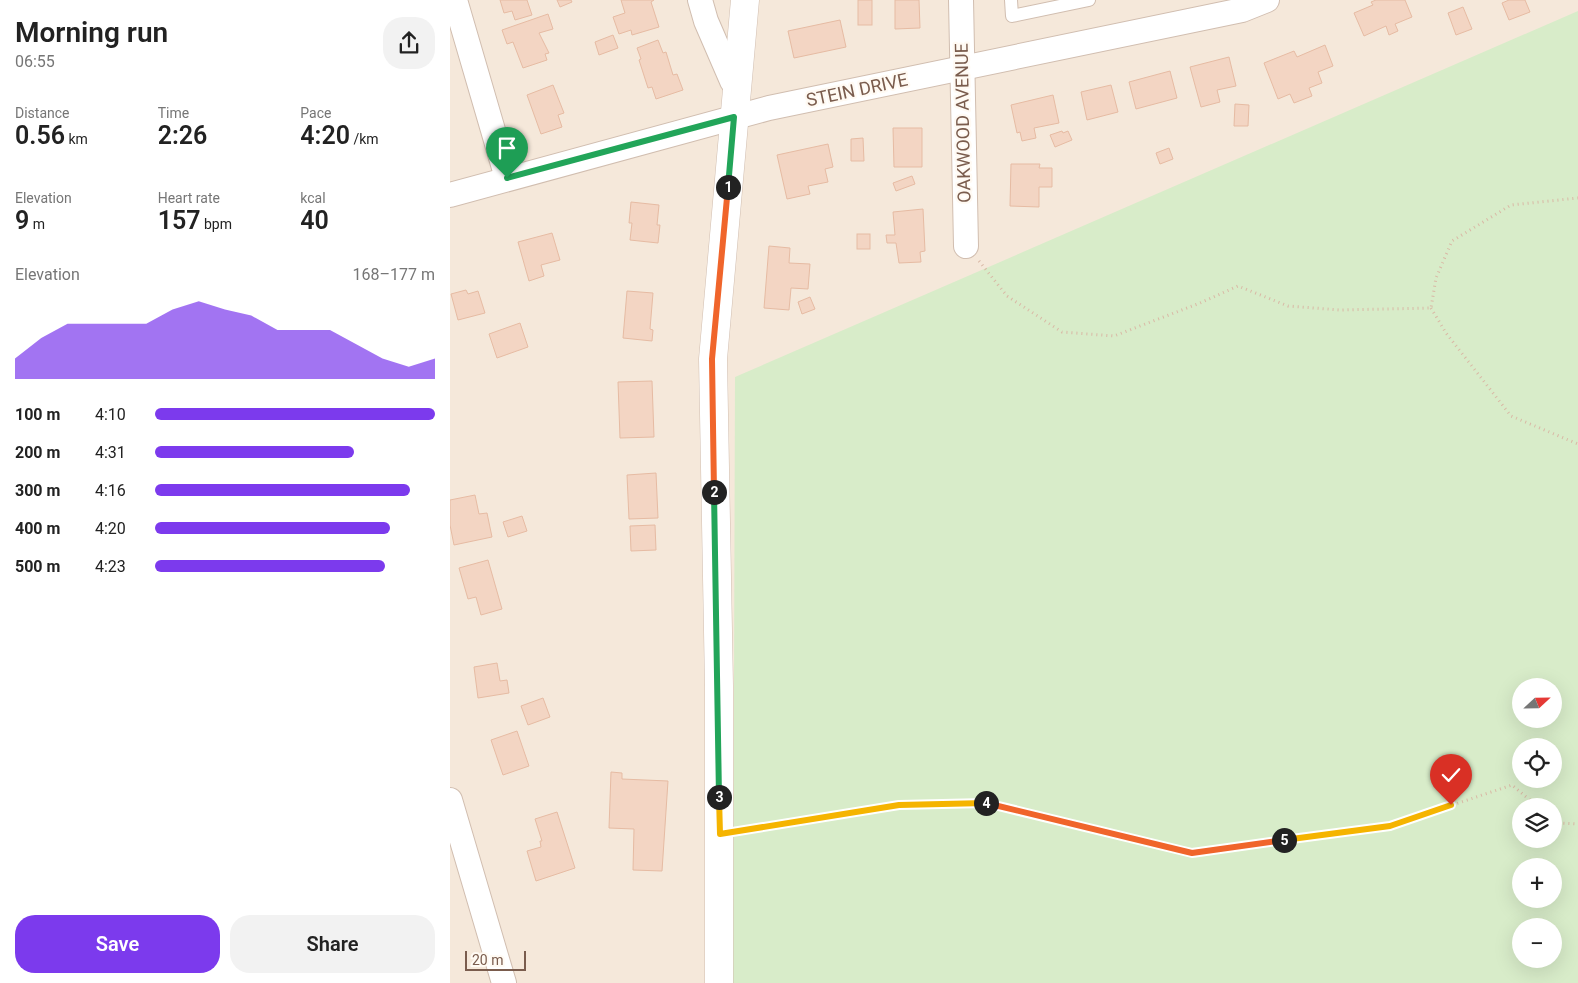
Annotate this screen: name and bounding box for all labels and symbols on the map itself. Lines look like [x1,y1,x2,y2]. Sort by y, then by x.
street label: OAKWOOD AVENUE [951,43,974,203]
street label: STEIN DRIVE [804,68,910,111]
pin [486,127,528,178]
pin: 1 [716,174,740,200]
pin: 2 [702,480,726,504]
north arrow [1512,678,1562,728]
pin [1430,754,1472,805]
pin: 3 [706,784,732,810]
pin: 4 [974,790,998,816]
pin: 5 [1272,828,1296,852]
scale bar [465,948,526,971]

